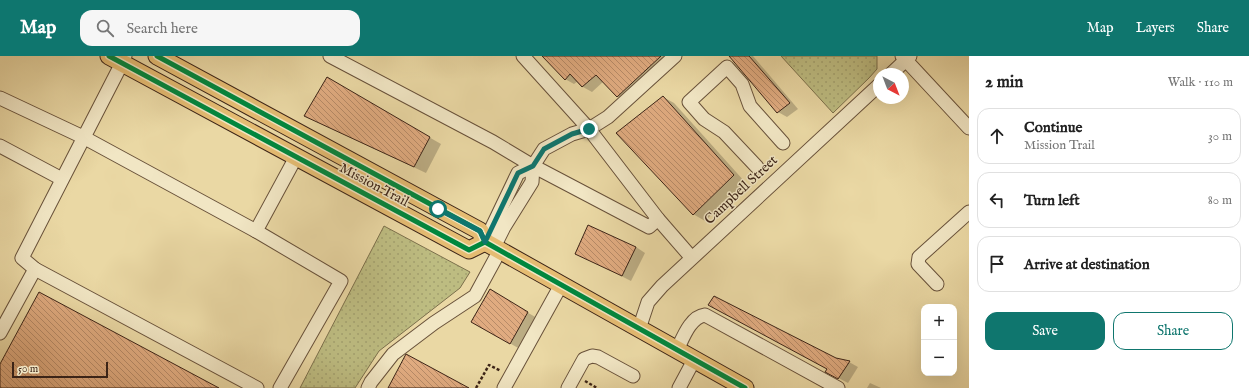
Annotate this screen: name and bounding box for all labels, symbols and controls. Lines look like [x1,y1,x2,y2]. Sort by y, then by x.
search box [80,10,360,46]
text: Map [20,16,56,40]
icon: search [94,17,116,39]
text: Search here [126,19,198,38]
text: Map [1087,19,1114,37]
text: Layers [1136,19,1175,37]
text: Share [1197,19,1229,37]
north arrow [873,68,909,104]
text: 2 min [985,72,1023,93]
text: Walk · 110 m [1168,74,1233,91]
text: Continue [1024,118,1082,137]
route end [580,120,598,138]
icon: ahead [986,125,1008,147]
text: 30 m [1208,128,1232,145]
text: Mission Trail [1024,137,1095,154]
street label: Campbell Street [701,151,782,229]
street label: Mission Trail [336,159,412,211]
icon: left [986,189,1008,211]
text: Turn left [1024,191,1080,210]
text: 80 m [1208,192,1232,209]
route start [429,200,447,218]
icon: arrive [986,253,1008,275]
text: Arrive at destination [1024,255,1150,274]
map controls [921,304,957,376]
button: + [921,304,957,340]
button: Save [985,312,1105,350]
button: Share [1113,312,1233,350]
button: − [921,340,957,376]
scale bar [12,360,108,379]
text: 50 m [18,362,38,376]

